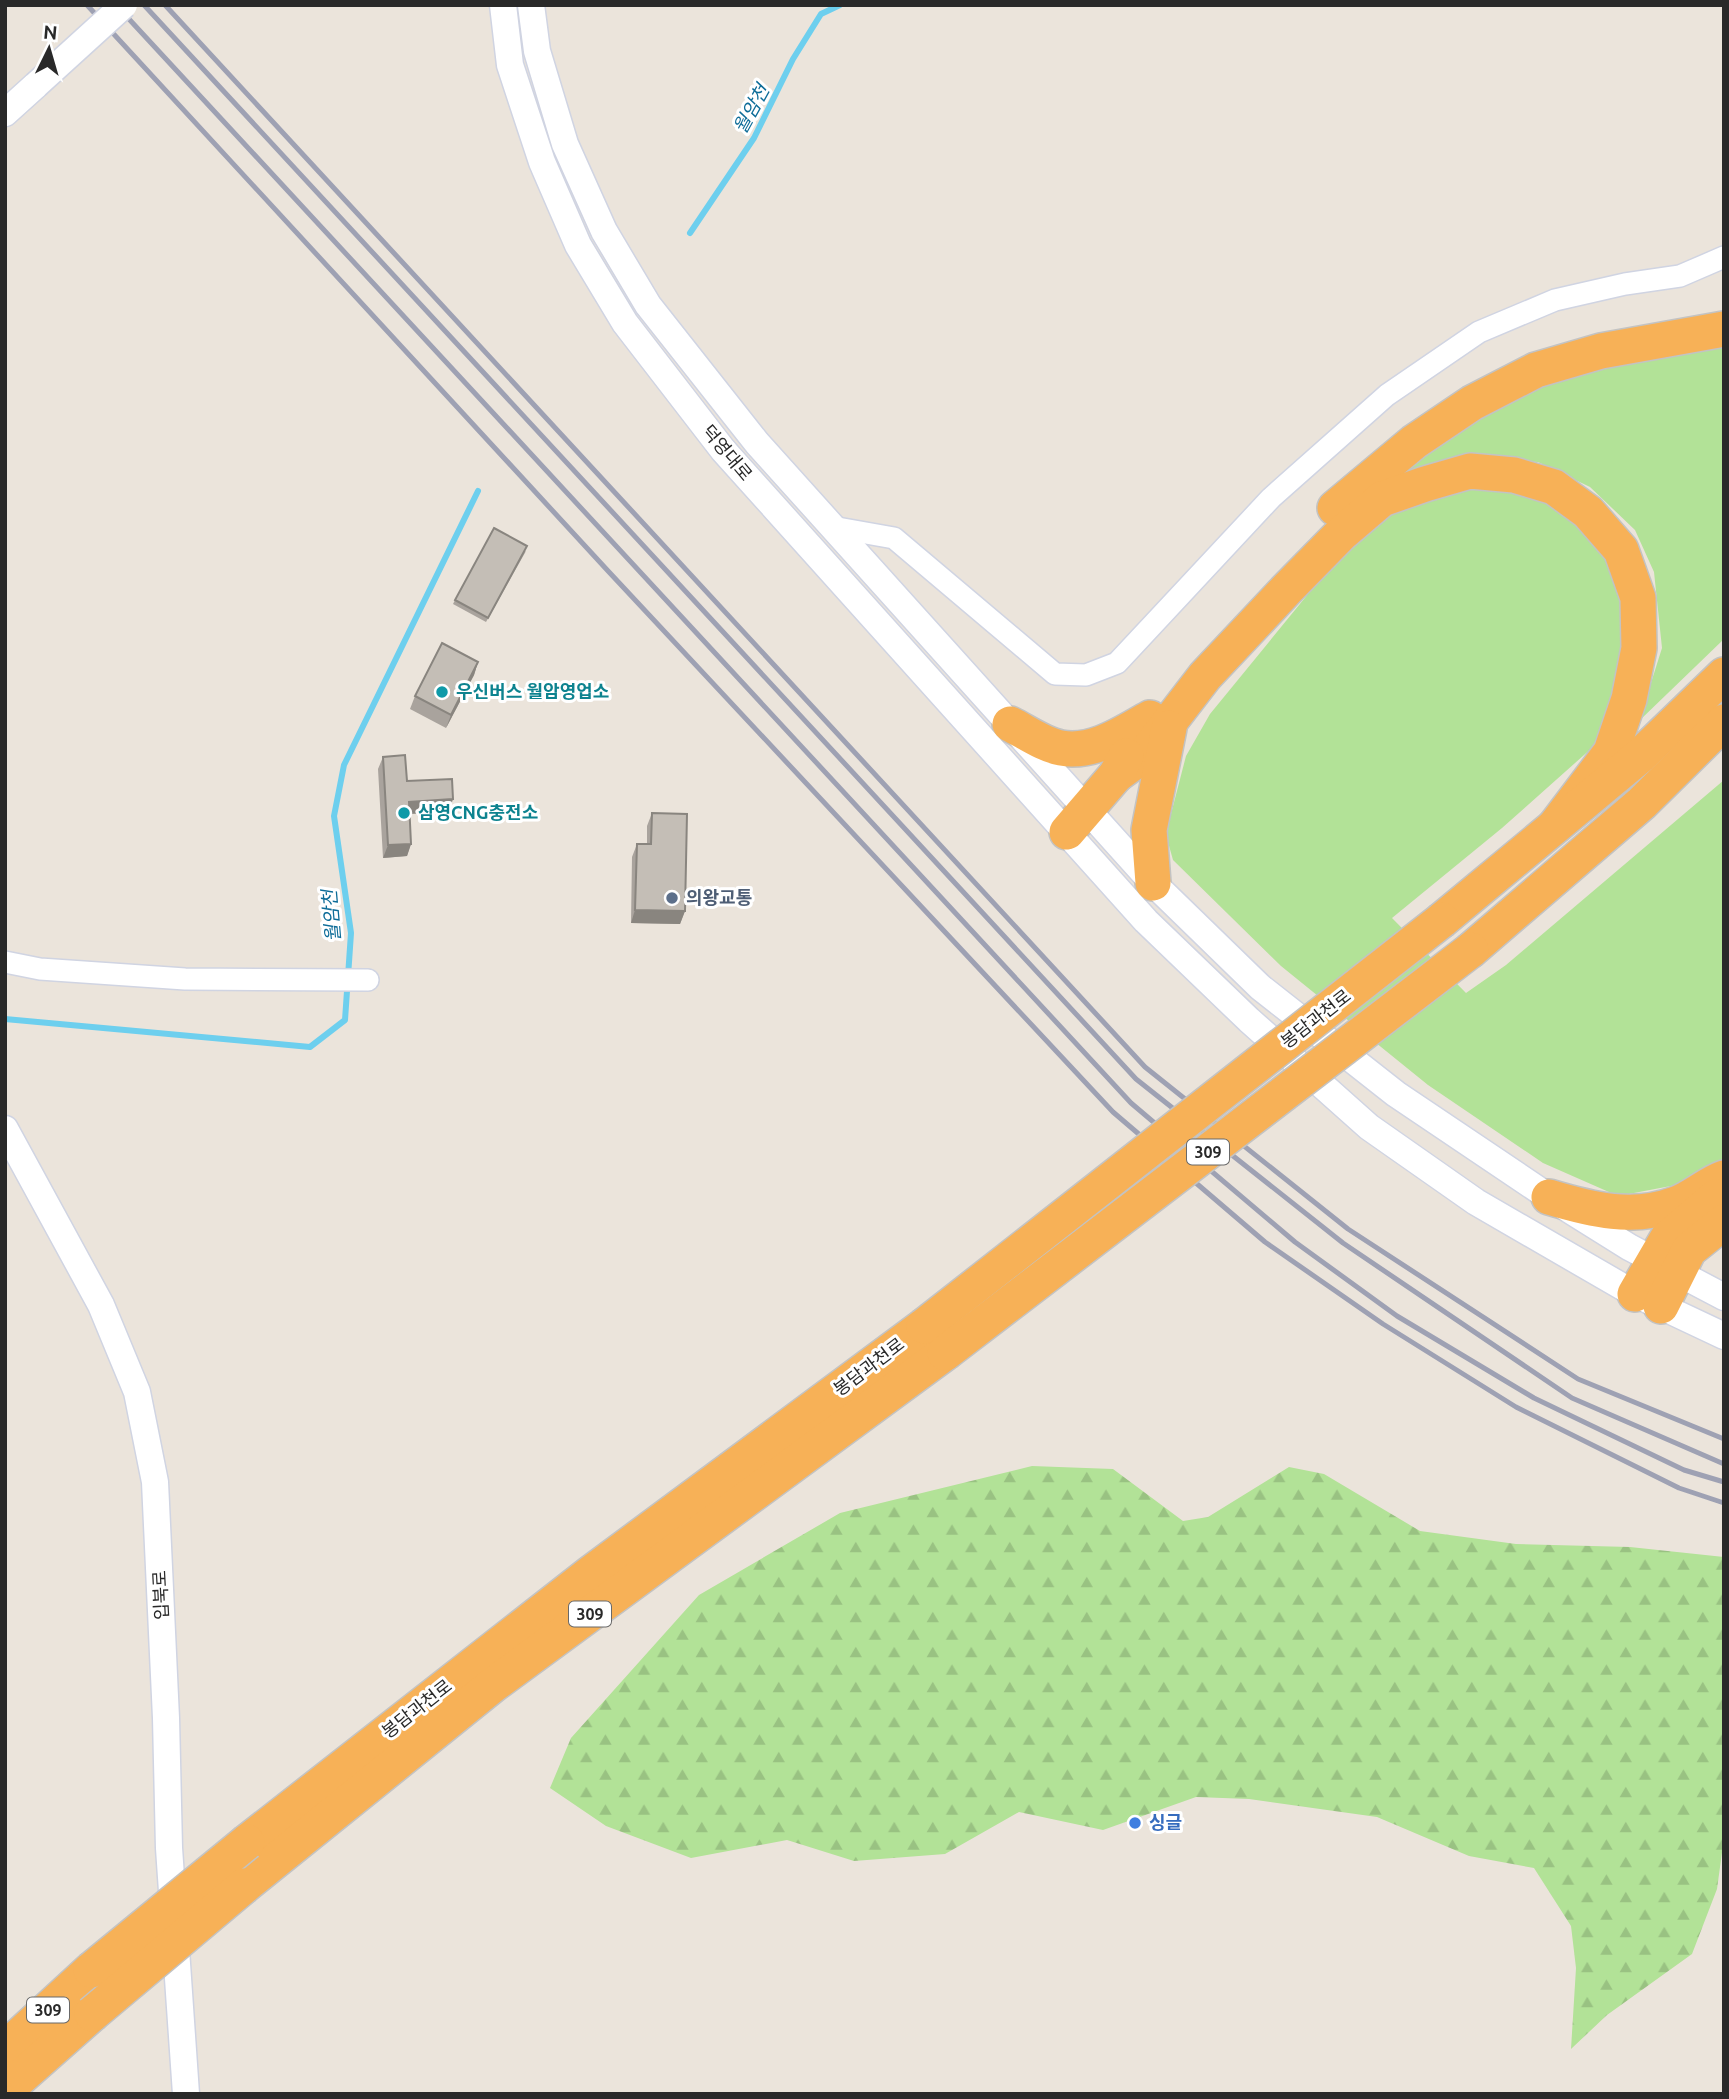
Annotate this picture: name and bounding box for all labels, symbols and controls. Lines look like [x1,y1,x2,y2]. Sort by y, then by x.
north arrow [14,14,84,84]
text: N [42,20,59,44]
water label: 월암천 [729,79,774,137]
street label: 덕영대로 [699,421,757,484]
place label: 우신버스 월암영업소 [456,681,609,701]
marker: 우신버스 월암영업소 [434,684,450,700]
place label: 삼영CNG충전소 [418,802,538,822]
marker: 삼영CNG충전소 [396,805,412,821]
water label: 월암천 [318,887,344,943]
place label: 의왕교통 [686,887,752,907]
marker: 의왕교통 [664,890,680,906]
street label: 봉담과천로 [1277,985,1354,1052]
road number: 309 [1187,1140,1229,1164]
street label: 봉담과천로 [829,1333,907,1399]
street label: 입북로 [149,1570,171,1620]
road number: 309 [569,1602,611,1626]
street label: 봉담과천로 [378,1675,455,1742]
place label: 싱글 [1149,1812,1182,1832]
marker: 싱글 [1127,1815,1143,1831]
road number: 309 [27,1998,69,2022]

